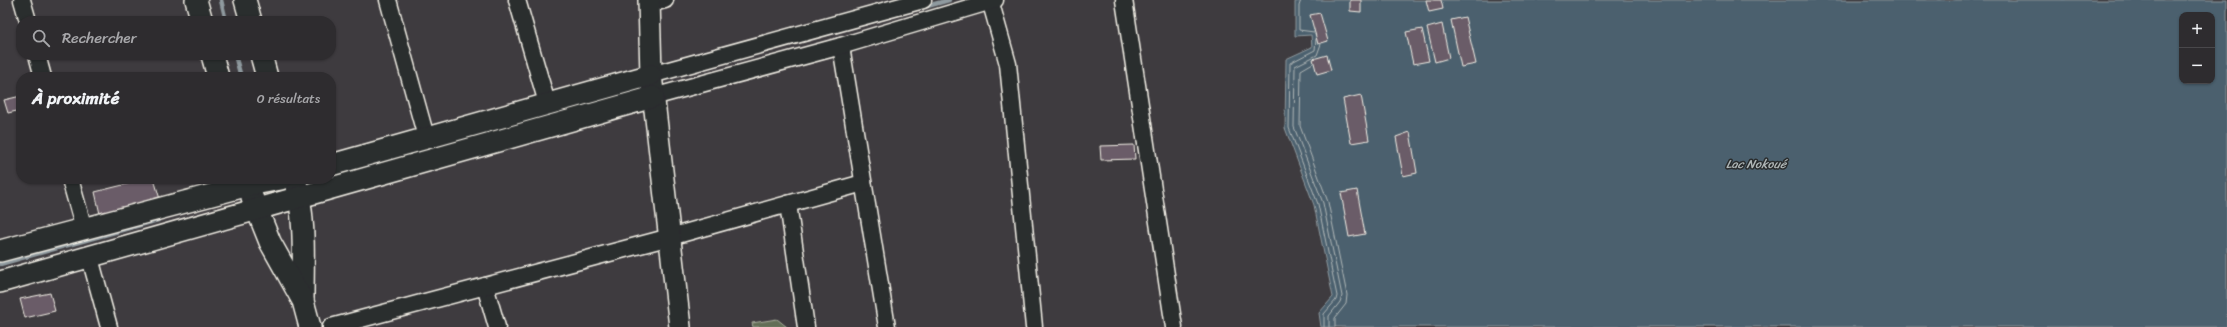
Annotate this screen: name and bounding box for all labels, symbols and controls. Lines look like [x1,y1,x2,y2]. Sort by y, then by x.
map controls [2179,12,2215,84]
button: + [2179,12,2215,48]
search box [16,16,336,60]
text: Rechercher [62,25,137,51]
icon: search [30,27,52,49]
button: − [2179,48,2215,84]
text: À proximité [32,83,119,113]
text: 0 résultats [257,87,320,110]
water label: Lac Nokoué [1726,153,1788,175]

